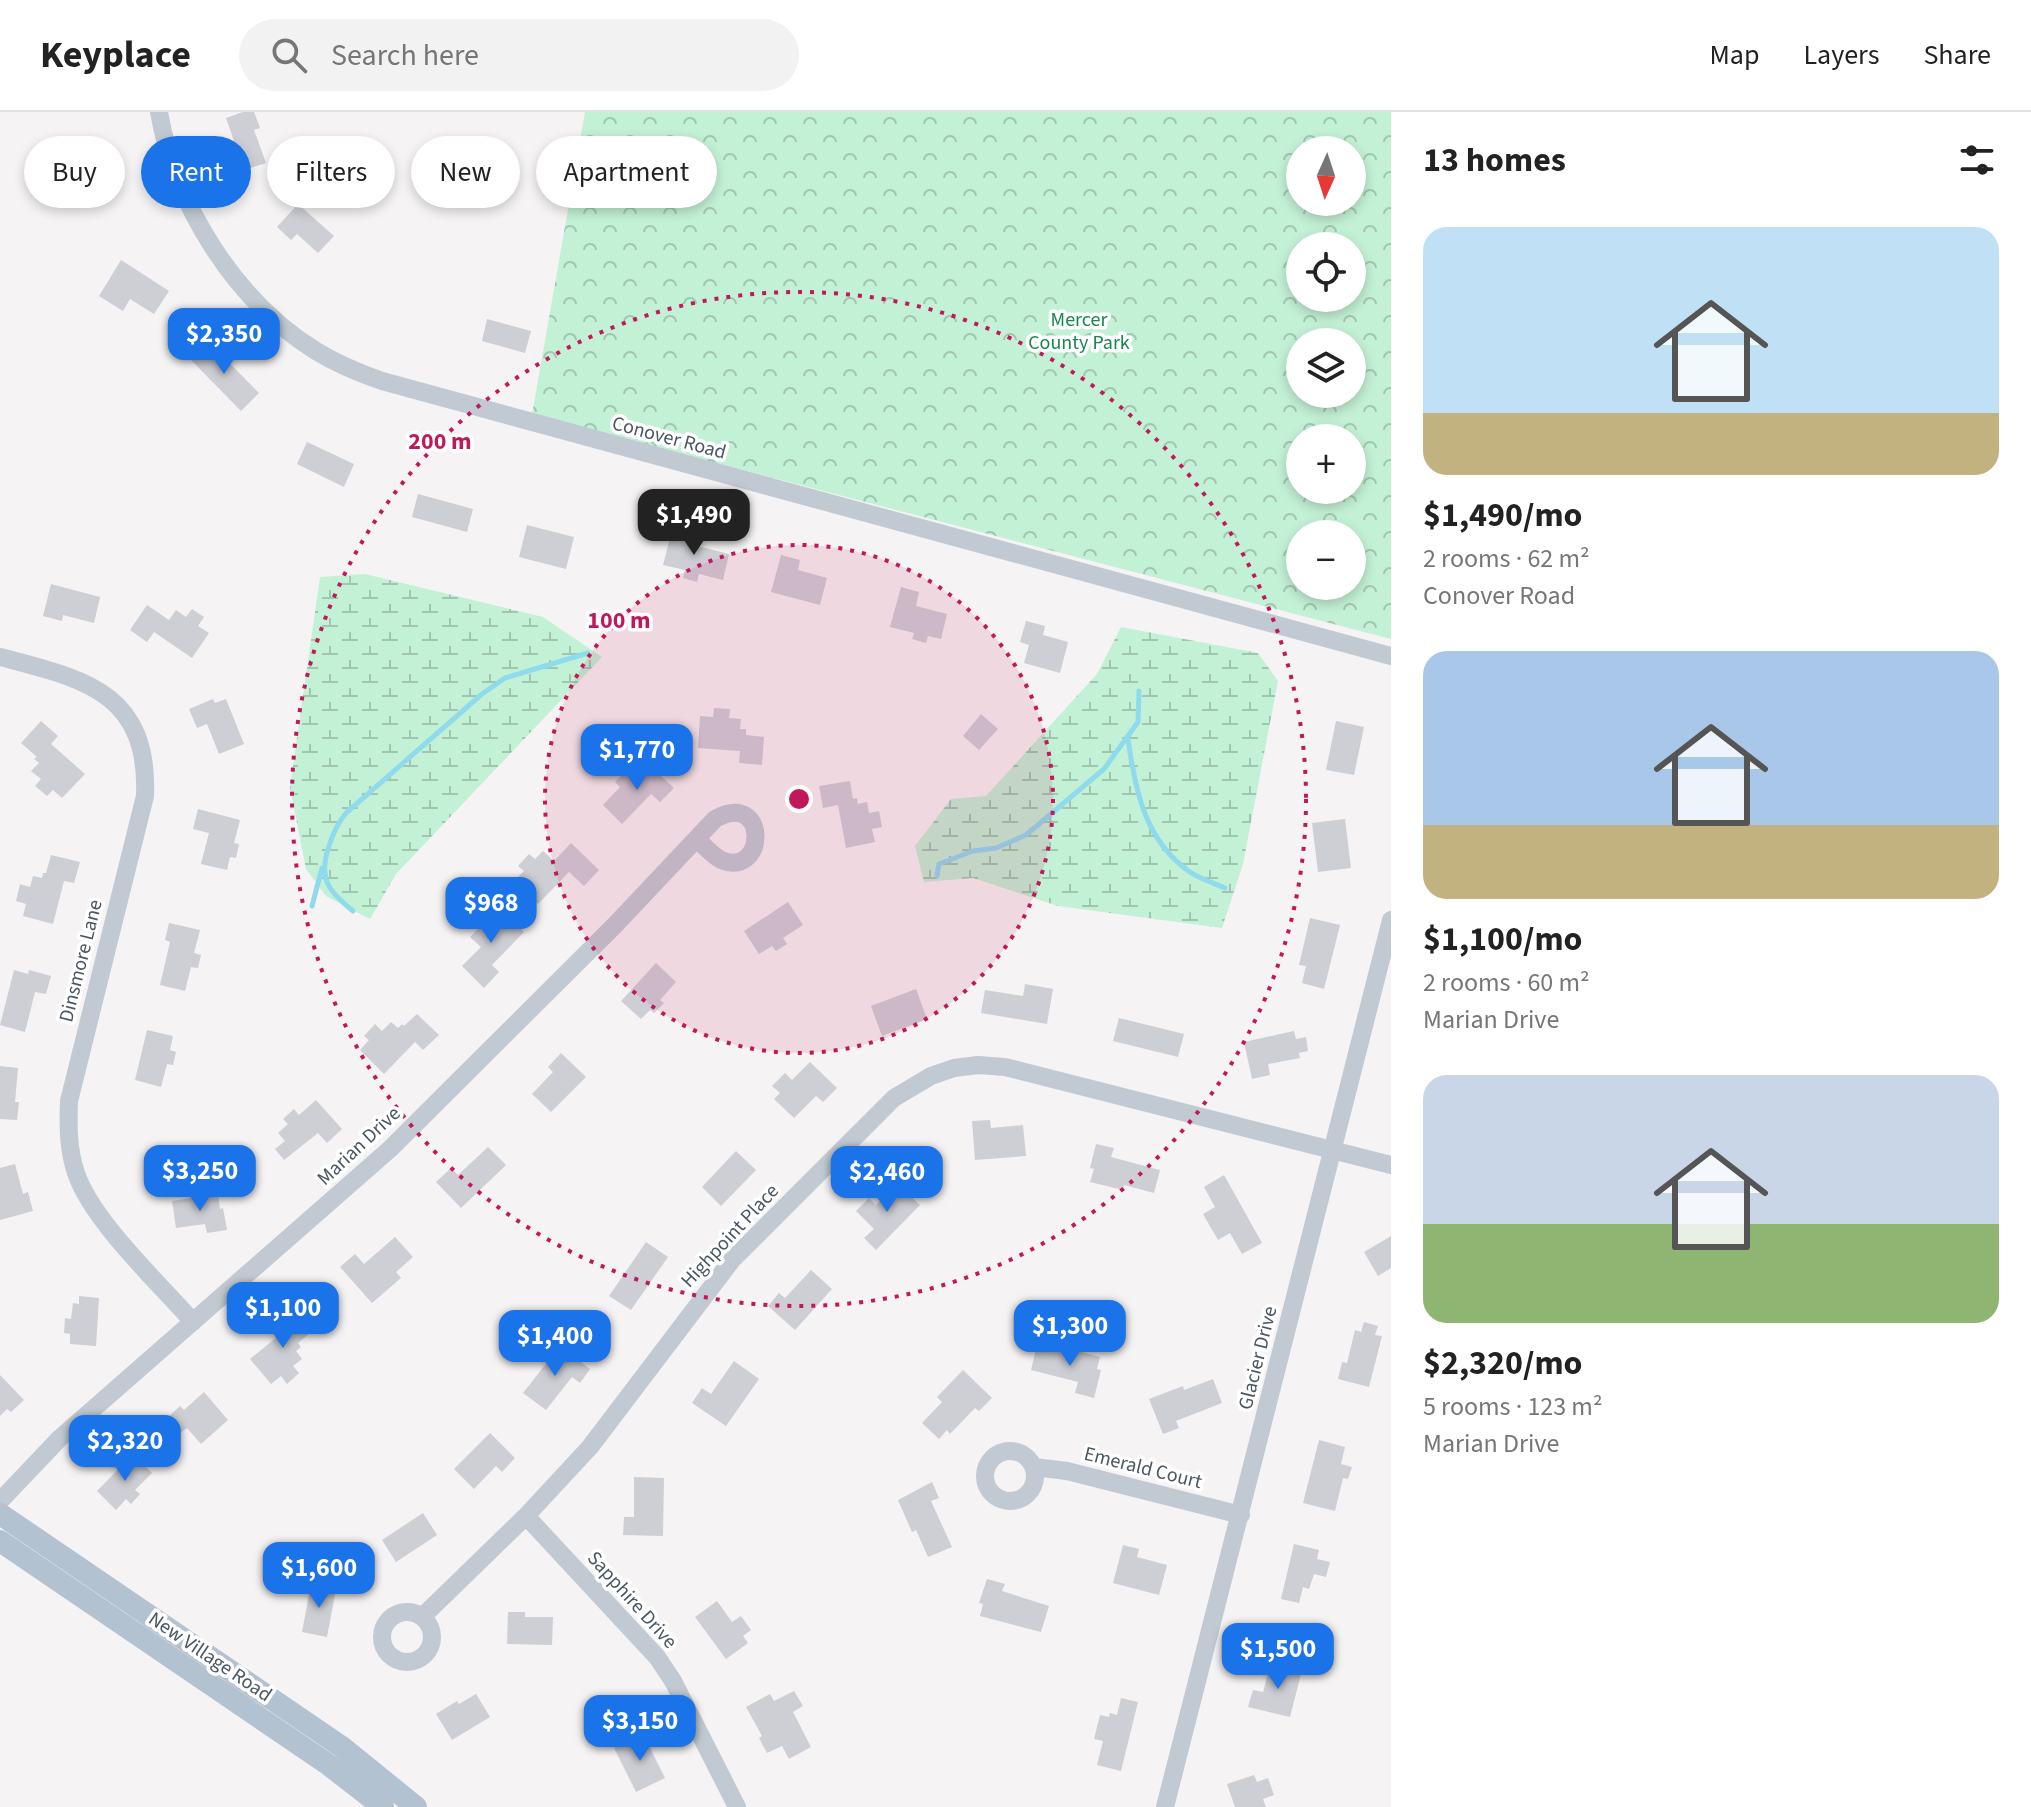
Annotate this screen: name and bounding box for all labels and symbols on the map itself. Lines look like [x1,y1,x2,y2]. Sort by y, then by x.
north arrow [1286,136,1366,216]
park label: Mercer County Park [1028,306,1130,357]
pin: $2,350 [159,308,289,376]
street label: Conover Road [609,409,729,467]
text: 200 m [408,424,472,459]
pin: $1,490 [629,489,759,557]
text: 100 m [587,603,651,638]
pin: $1,770 [572,724,702,792]
centre of rings [785,785,813,813]
pin: $968 [444,877,538,945]
street label: Dinsmore Lane [52,897,110,1025]
street label: Marian Drive [311,1100,407,1192]
pin: $3,250 [135,1145,265,1213]
pin: $2,460 [822,1146,952,1214]
street label: Highpoint Place [675,1178,786,1294]
pin: $1,100 [218,1282,348,1350]
pin: $1,300 [1005,1300,1135,1368]
street label: Glacier Drive [1232,1303,1284,1413]
pin: $1,400 [490,1310,620,1378]
pin: $2,320 [60,1415,190,1483]
street label: Emerald Court [1081,1440,1205,1496]
pin: $1,600 [254,1542,384,1610]
street label: Sapphire Drive [581,1545,684,1655]
street label: New Village Road [143,1605,277,1709]
pin: $1,500 [1213,1623,1343,1691]
pin: $3,150 [575,1695,705,1763]

